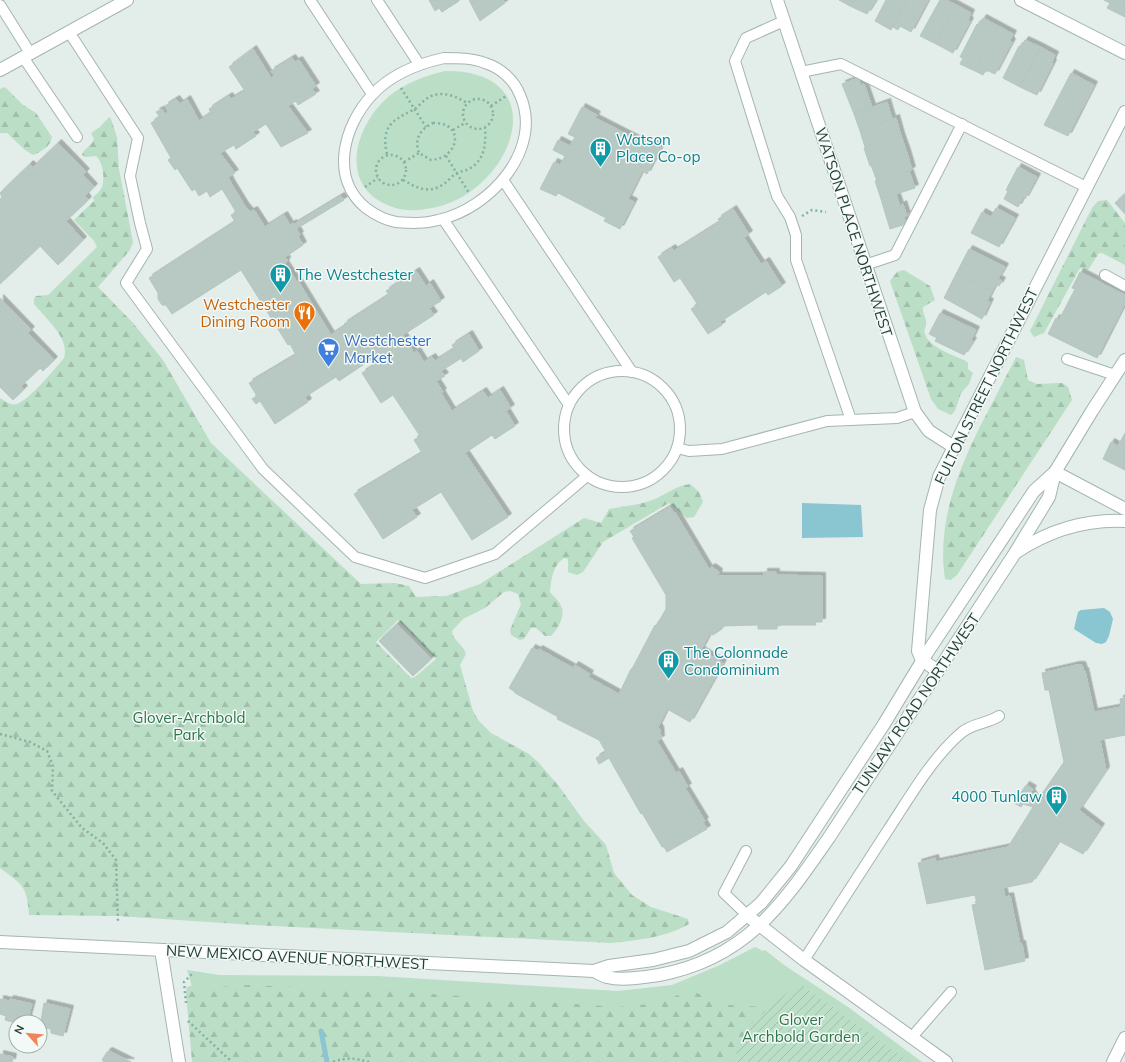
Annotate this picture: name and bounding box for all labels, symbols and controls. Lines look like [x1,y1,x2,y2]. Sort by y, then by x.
street label: WATSON PLACE NORTHWEST [811,125,897,339]
place label: Watson Place Co-op [616,130,700,166]
building icon: Watson Place Co-op [588,135,614,168]
building icon: The Westchester [268,261,294,294]
place label: The Westchester [296,265,413,284]
street label: FULTON STREET NORTHWEST [930,284,1042,488]
place label: Westchester Dining Room [201,295,291,331]
restaurant icon: Westchester Dining Room [292,300,318,333]
place label: Westchester Market [344,331,432,367]
supermarket icon: Westchester Market [315,336,341,369]
street label: TUNLAW ROAD NORTHWEST [848,610,984,798]
place label: The Colonnade Condominium [684,643,788,679]
building icon: The Colonnade Condominium [656,648,682,681]
park label: Glover-Archbold Park [133,708,245,744]
building icon: 4000 Tunlaw [1044,783,1070,816]
place label: 4000 Tunlaw [951,787,1042,806]
street label: NEW MEXICO AVENUE NORTHWEST [165,941,429,973]
park label: Glover Archbold Garden [742,1010,860,1046]
north arrow [8,1014,48,1054]
text: N [11,1023,27,1036]

